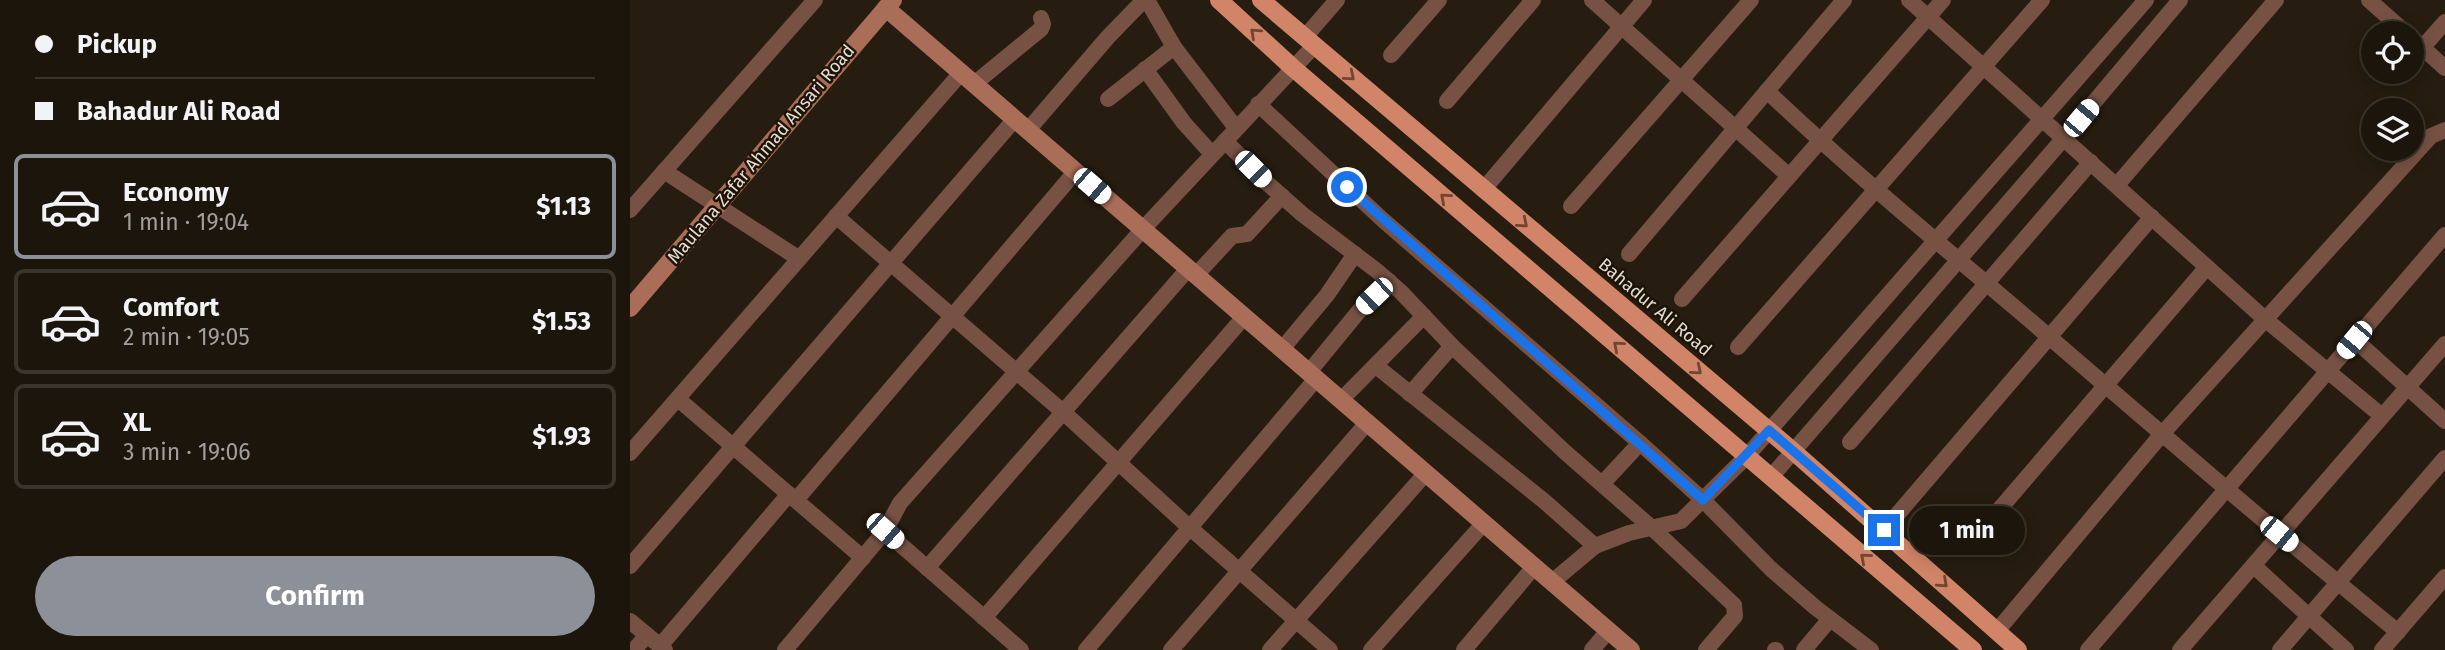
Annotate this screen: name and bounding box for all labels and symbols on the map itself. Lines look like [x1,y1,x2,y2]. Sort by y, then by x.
one-way arrow [1250,29,1263,41]
street label: Maulana Zafar Ahmad Ansari Road [663,40,859,268]
one-way arrow [1341,68,1354,80]
car [2060,95,2103,141]
car [1231,147,1276,191]
car [1070,164,1115,208]
route start [1331,171,1363,203]
one-way arrow [1440,194,1453,206]
one-way arrow [1516,215,1528,228]
street label: Bahadur Ali Road [1594,253,1716,361]
car [1352,274,1397,318]
car [2333,317,2376,363]
one-way arrow [1613,342,1626,354]
one-way arrow [1689,362,1702,374]
callout: 1 min [1908,505,2024,554]
car [863,509,908,553]
car [2257,513,2302,555]
route end [1868,514,1900,546]
one-way arrow [1860,554,1873,566]
one-way arrow [1935,575,1948,587]

